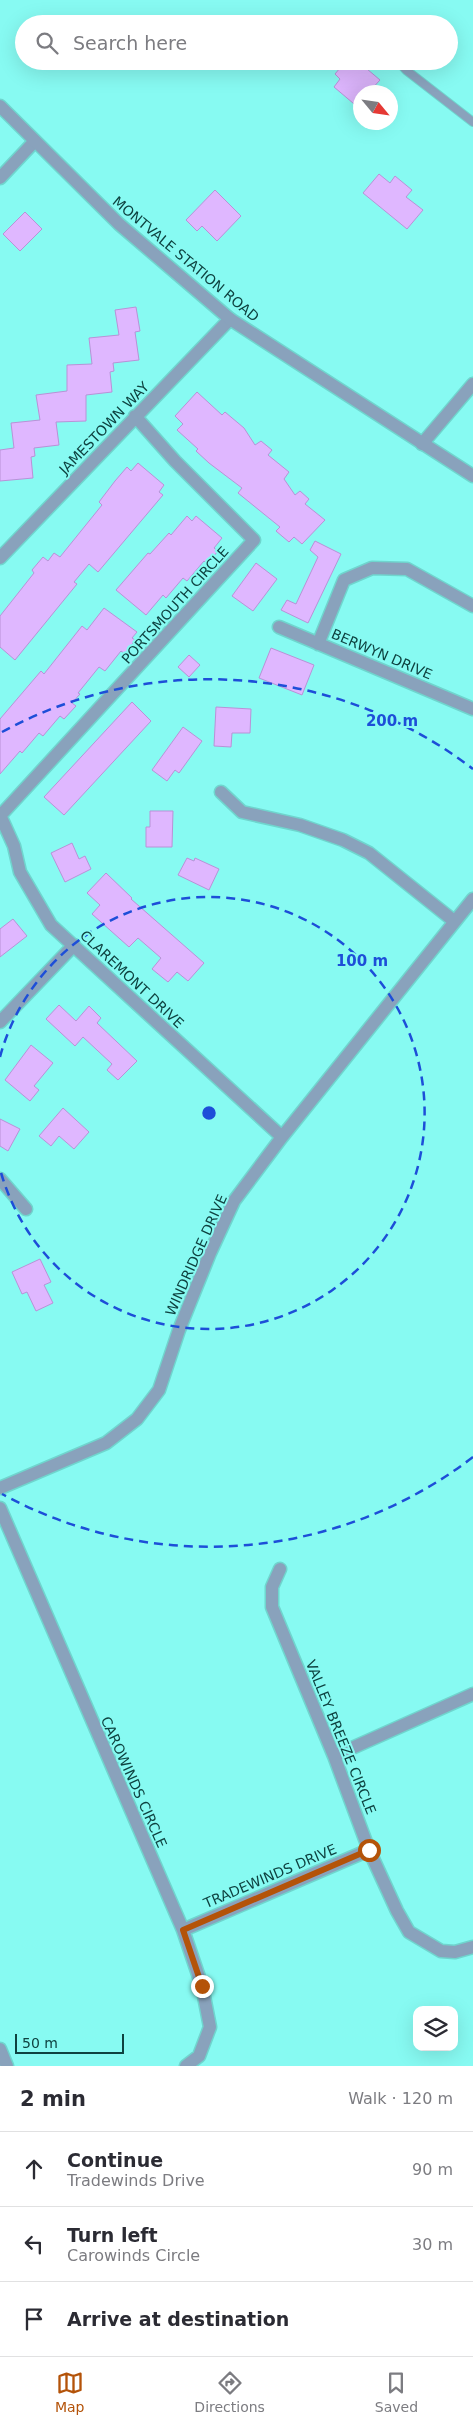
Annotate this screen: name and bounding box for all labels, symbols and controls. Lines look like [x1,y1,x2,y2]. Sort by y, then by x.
search box [15,15,458,70]
icon: search [33,29,61,57]
text: Search here [73,32,187,54]
north arrow [353,85,398,130]
street label: MONTVALE STATION ROAD [110,193,262,325]
street label: JAMESTOWN WAY [55,378,152,478]
street label: PORTSMOUTH CIRCLE [118,543,232,667]
street label: BERWYN DRIVE [329,626,435,682]
text: 200 m [366,712,418,730]
street label: CLAREMONT DRIVE [77,927,187,1031]
text: 100 m [336,952,388,970]
centre of rings [200,1104,218,1122]
street label: WINDRIDGE DRIVE [162,1192,230,1318]
street label: VALLEY BREEZE CIRCLE [303,1658,379,1816]
street label: CAROWINDS CIRCLE [98,1714,170,1850]
route start [358,1839,381,1862]
street label: TRADEWINDS DRIVE [200,1841,339,1912]
route end [191,1975,214,1998]
map controls [413,2006,458,2051]
button: layers [413,2006,458,2051]
scale bar [15,2031,124,2054]
text: 50 m [22,2035,58,2051]
text: 2 min [20,2087,86,2111]
text: Walk · 120 m [348,2089,453,2108]
text: Continue [67,2149,163,2171]
icon: ahead [20,2155,48,2183]
text: 90 m [412,2160,453,2179]
text: Tradewinds Drive [67,2171,205,2190]
text: Turn left [67,2224,158,2246]
icon: left [20,2230,48,2258]
text: 30 m [412,2235,453,2254]
text: Carowinds Circle [67,2246,200,2265]
icon: arrive [20,2305,48,2333]
text: Arrive at destination [67,2308,289,2330]
tab: Map [55,2369,84,2415]
tab: Directions [194,2369,265,2415]
tab: Saved [375,2369,418,2415]

